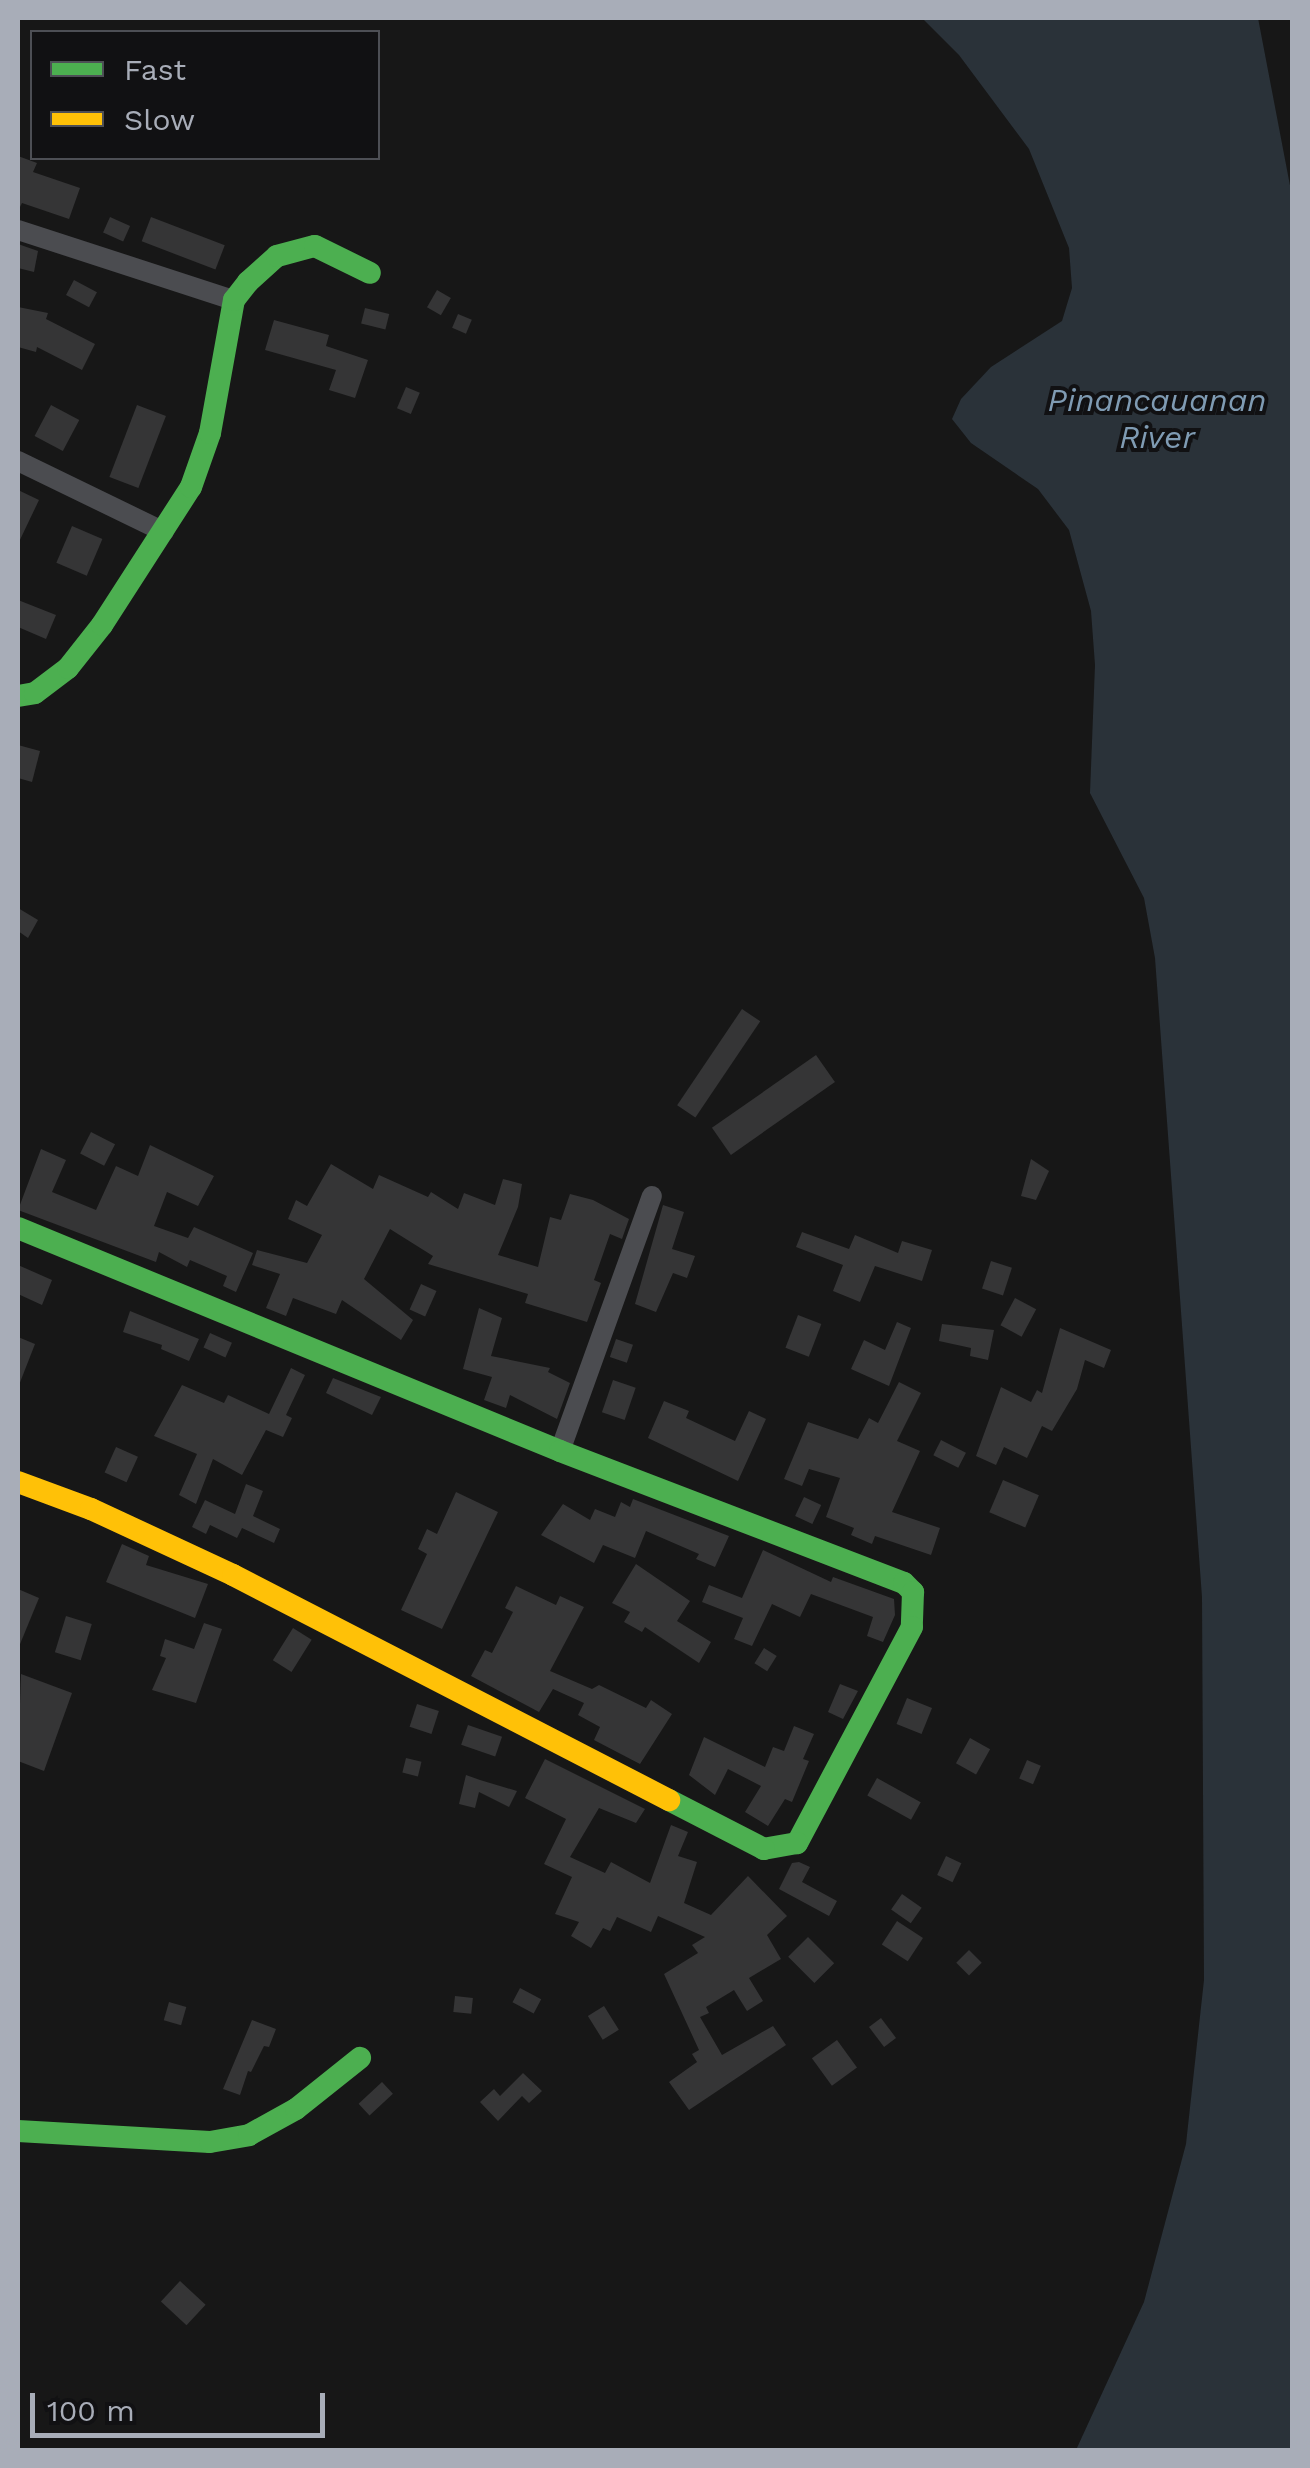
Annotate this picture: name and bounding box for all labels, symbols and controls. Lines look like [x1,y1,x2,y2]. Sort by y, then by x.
legend [30,30,380,160]
text: Fast [124,52,186,87]
text: Slow [124,102,195,137]
water label: Pinancauanan River [1047,382,1267,457]
scale bar [35,2373,330,2435]
text: 100 m [47,2393,135,2428]

